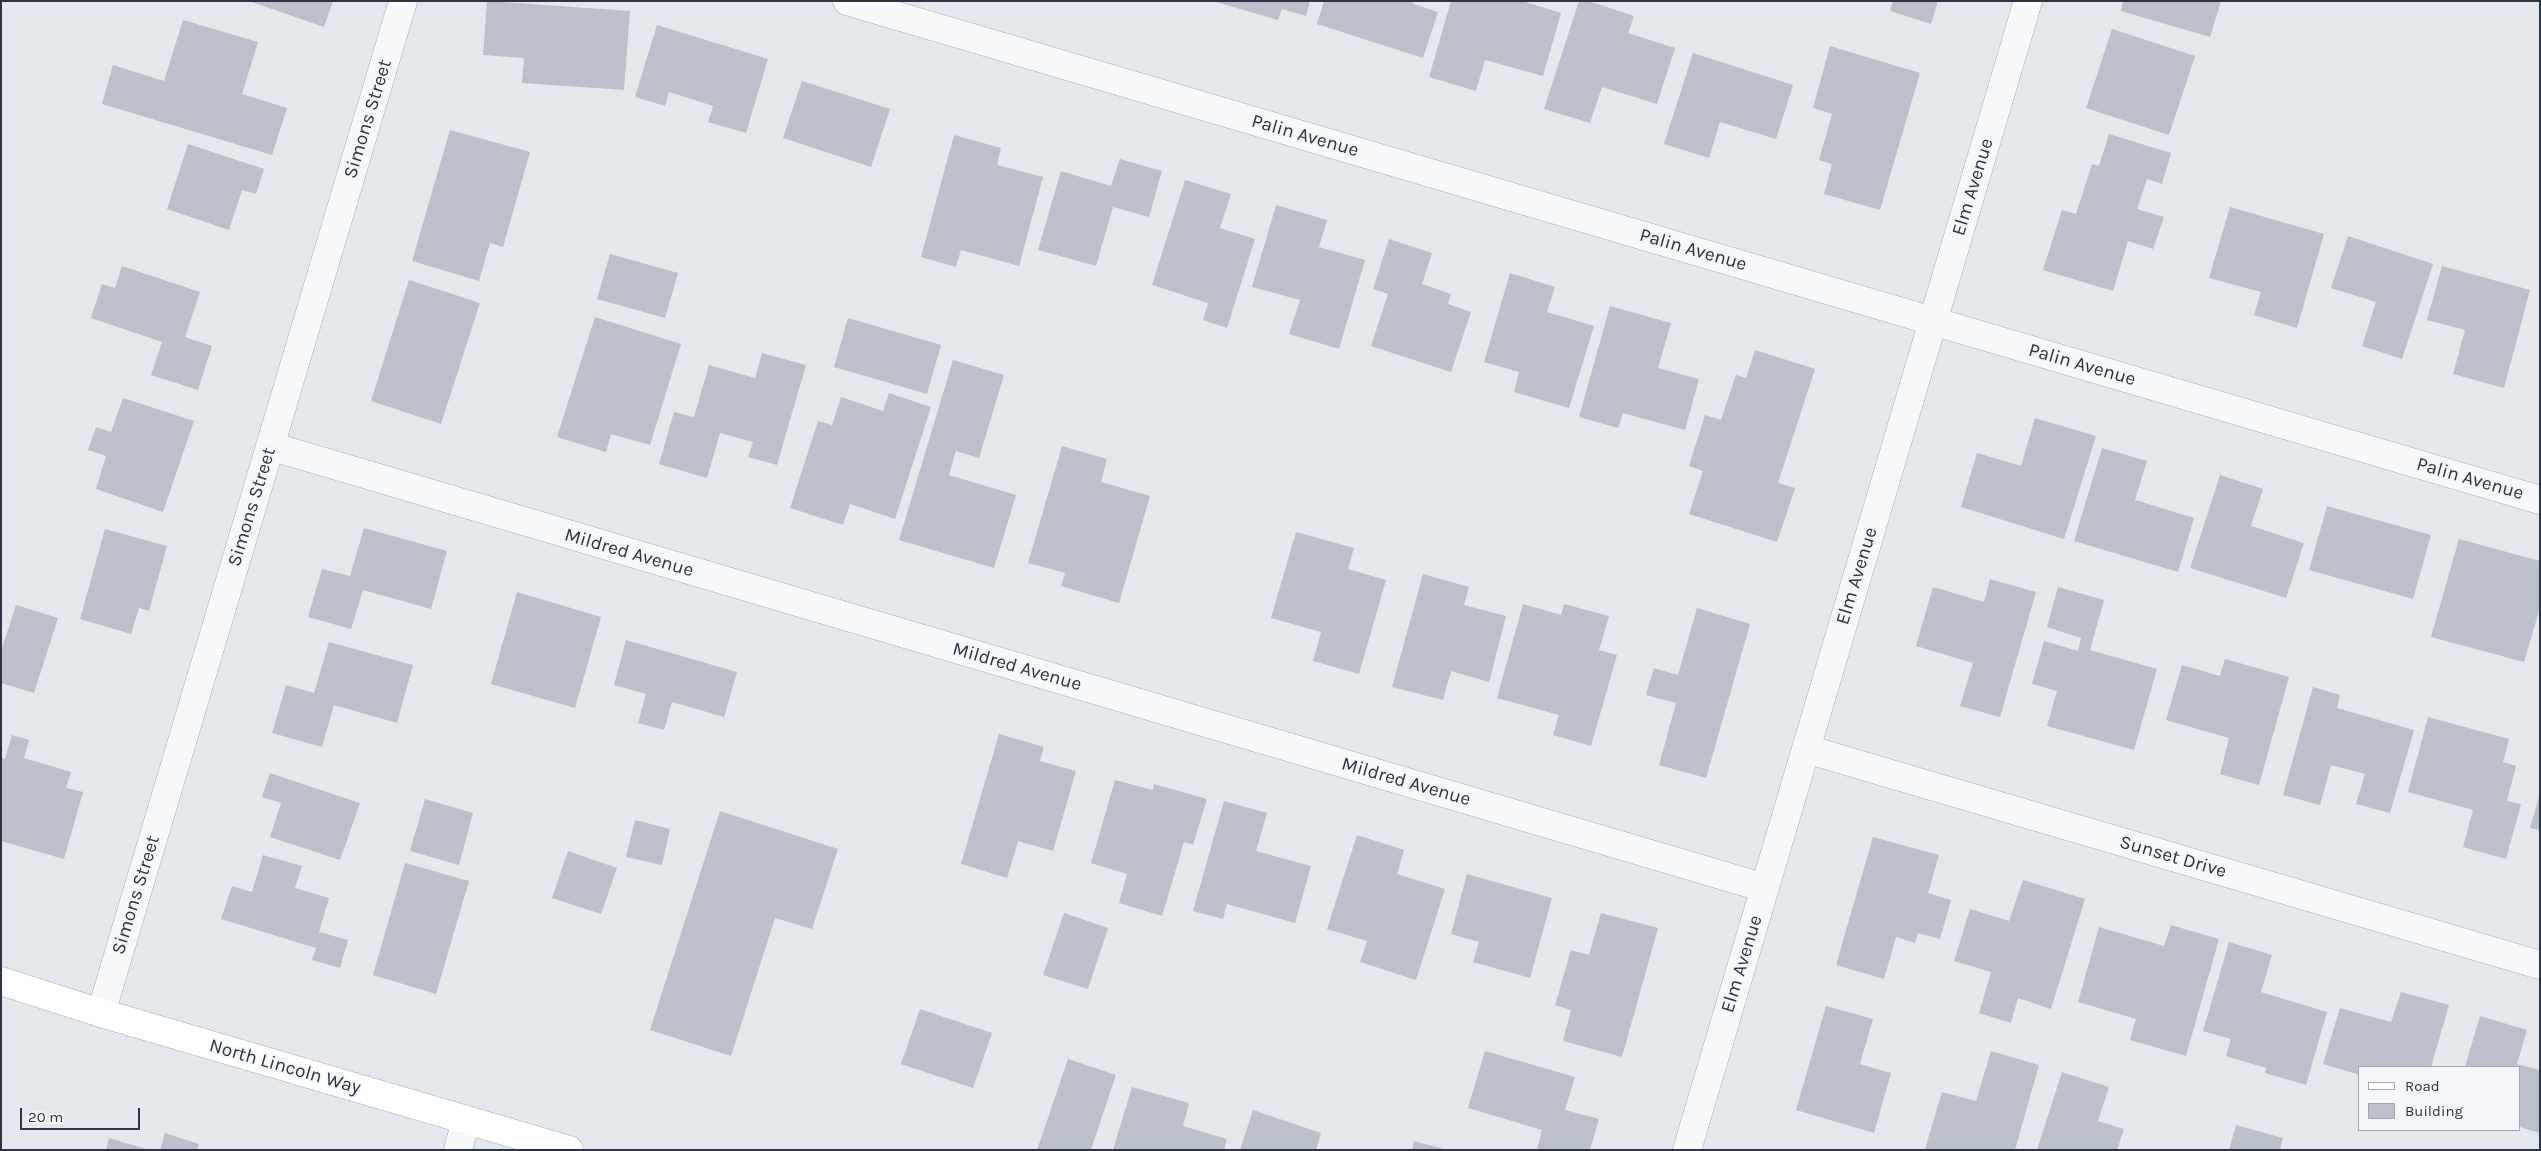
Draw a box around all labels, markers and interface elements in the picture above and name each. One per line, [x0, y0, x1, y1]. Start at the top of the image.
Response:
street label: Simons Street [339, 57, 397, 181]
street label: Palin Avenue [1249, 110, 1361, 162]
street label: Elm Avenue [1947, 135, 1999, 239]
street label: Palin Avenue [1637, 224, 1749, 276]
street label: Palin Avenue [2026, 339, 2138, 391]
street label: Simons Street [223, 445, 281, 569]
street label: Palin Avenue [2414, 453, 2526, 505]
street label: Mildred Avenue [562, 524, 696, 582]
street label: Elm Avenue [1831, 524, 1883, 628]
street label: Mildred Avenue [950, 638, 1084, 696]
street label: Mildred Avenue [1339, 753, 1473, 811]
street label: Sunset Drive [2117, 831, 2229, 883]
street label: Simons Street [107, 833, 165, 957]
street label: Elm Avenue [1716, 912, 1768, 1016]
street label: North Lincoln Way [207, 1034, 363, 1100]
legend [2358, 1066, 2521, 1131]
text: Road [2405, 1077, 2440, 1095]
scale bar [22, 1098, 142, 1130]
text: Building [2405, 1102, 2463, 1120]
text: 20 m [28, 1108, 63, 1126]

